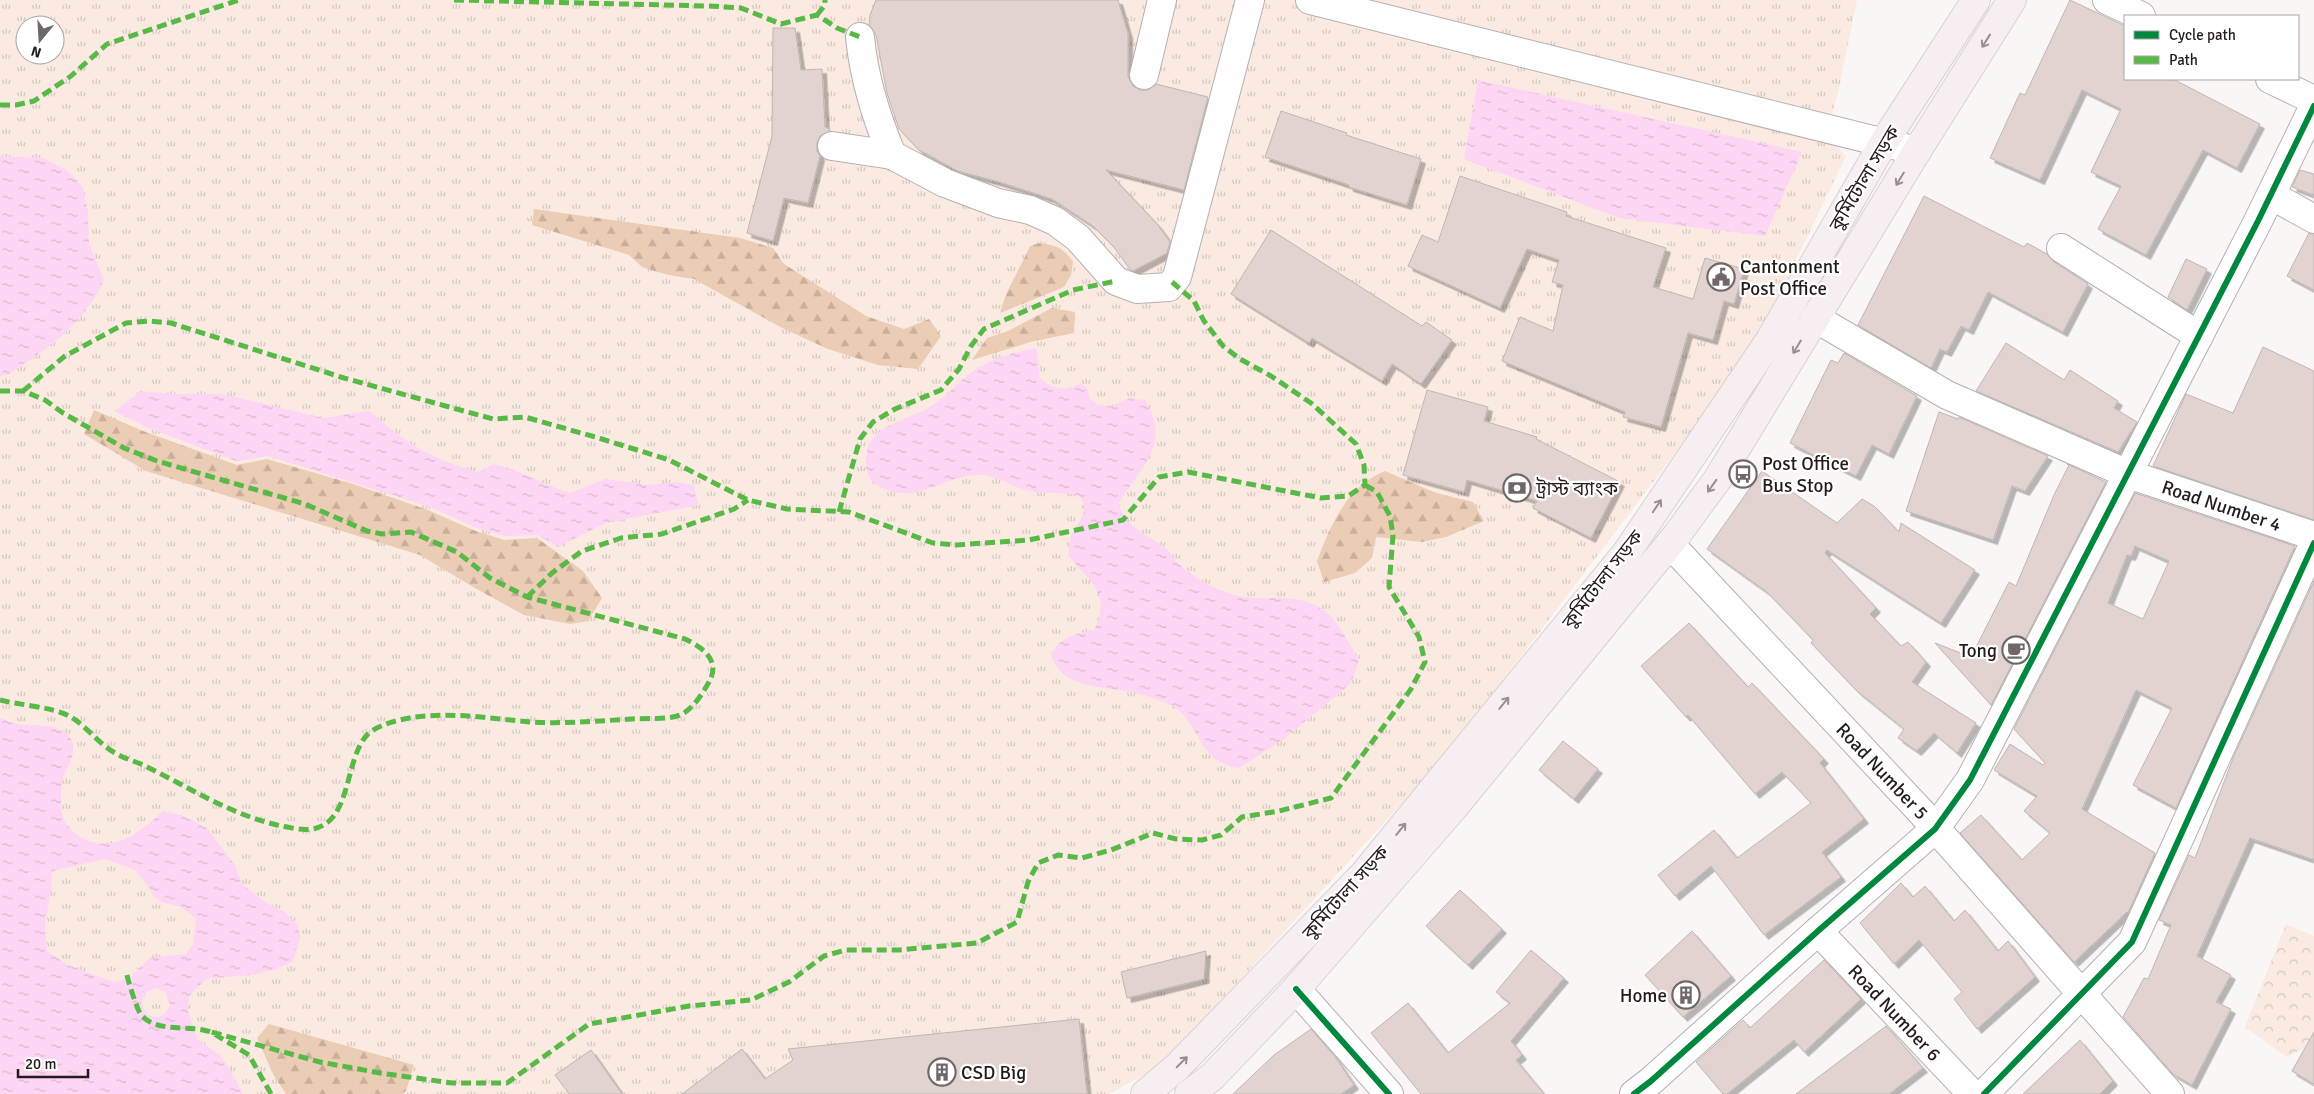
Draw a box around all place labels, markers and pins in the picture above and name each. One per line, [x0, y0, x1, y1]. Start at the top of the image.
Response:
place label: Cantonment Post Office [1740, 255, 1840, 301]
public building icon: Cantonment Post Office [1706, 262, 1736, 292]
place label: Post Office Bus Stop [1762, 452, 1849, 498]
bus stop icon: Post Office Bus Stop [1728, 459, 1758, 489]
bank icon: ট্রাস্ট ব্যাংক [1502, 473, 1532, 503]
place label: ট্রাস্ট ব্যাংক [1535, 477, 1619, 501]
cafe icon: Tong [2001, 635, 2031, 665]
place label: Tong [1959, 639, 1997, 663]
building icon: Home [1671, 980, 1701, 1010]
place label: Home [1620, 984, 1667, 1008]
building icon: CSD Big [927, 1057, 957, 1087]
place label: CSD Big [961, 1061, 1026, 1085]

